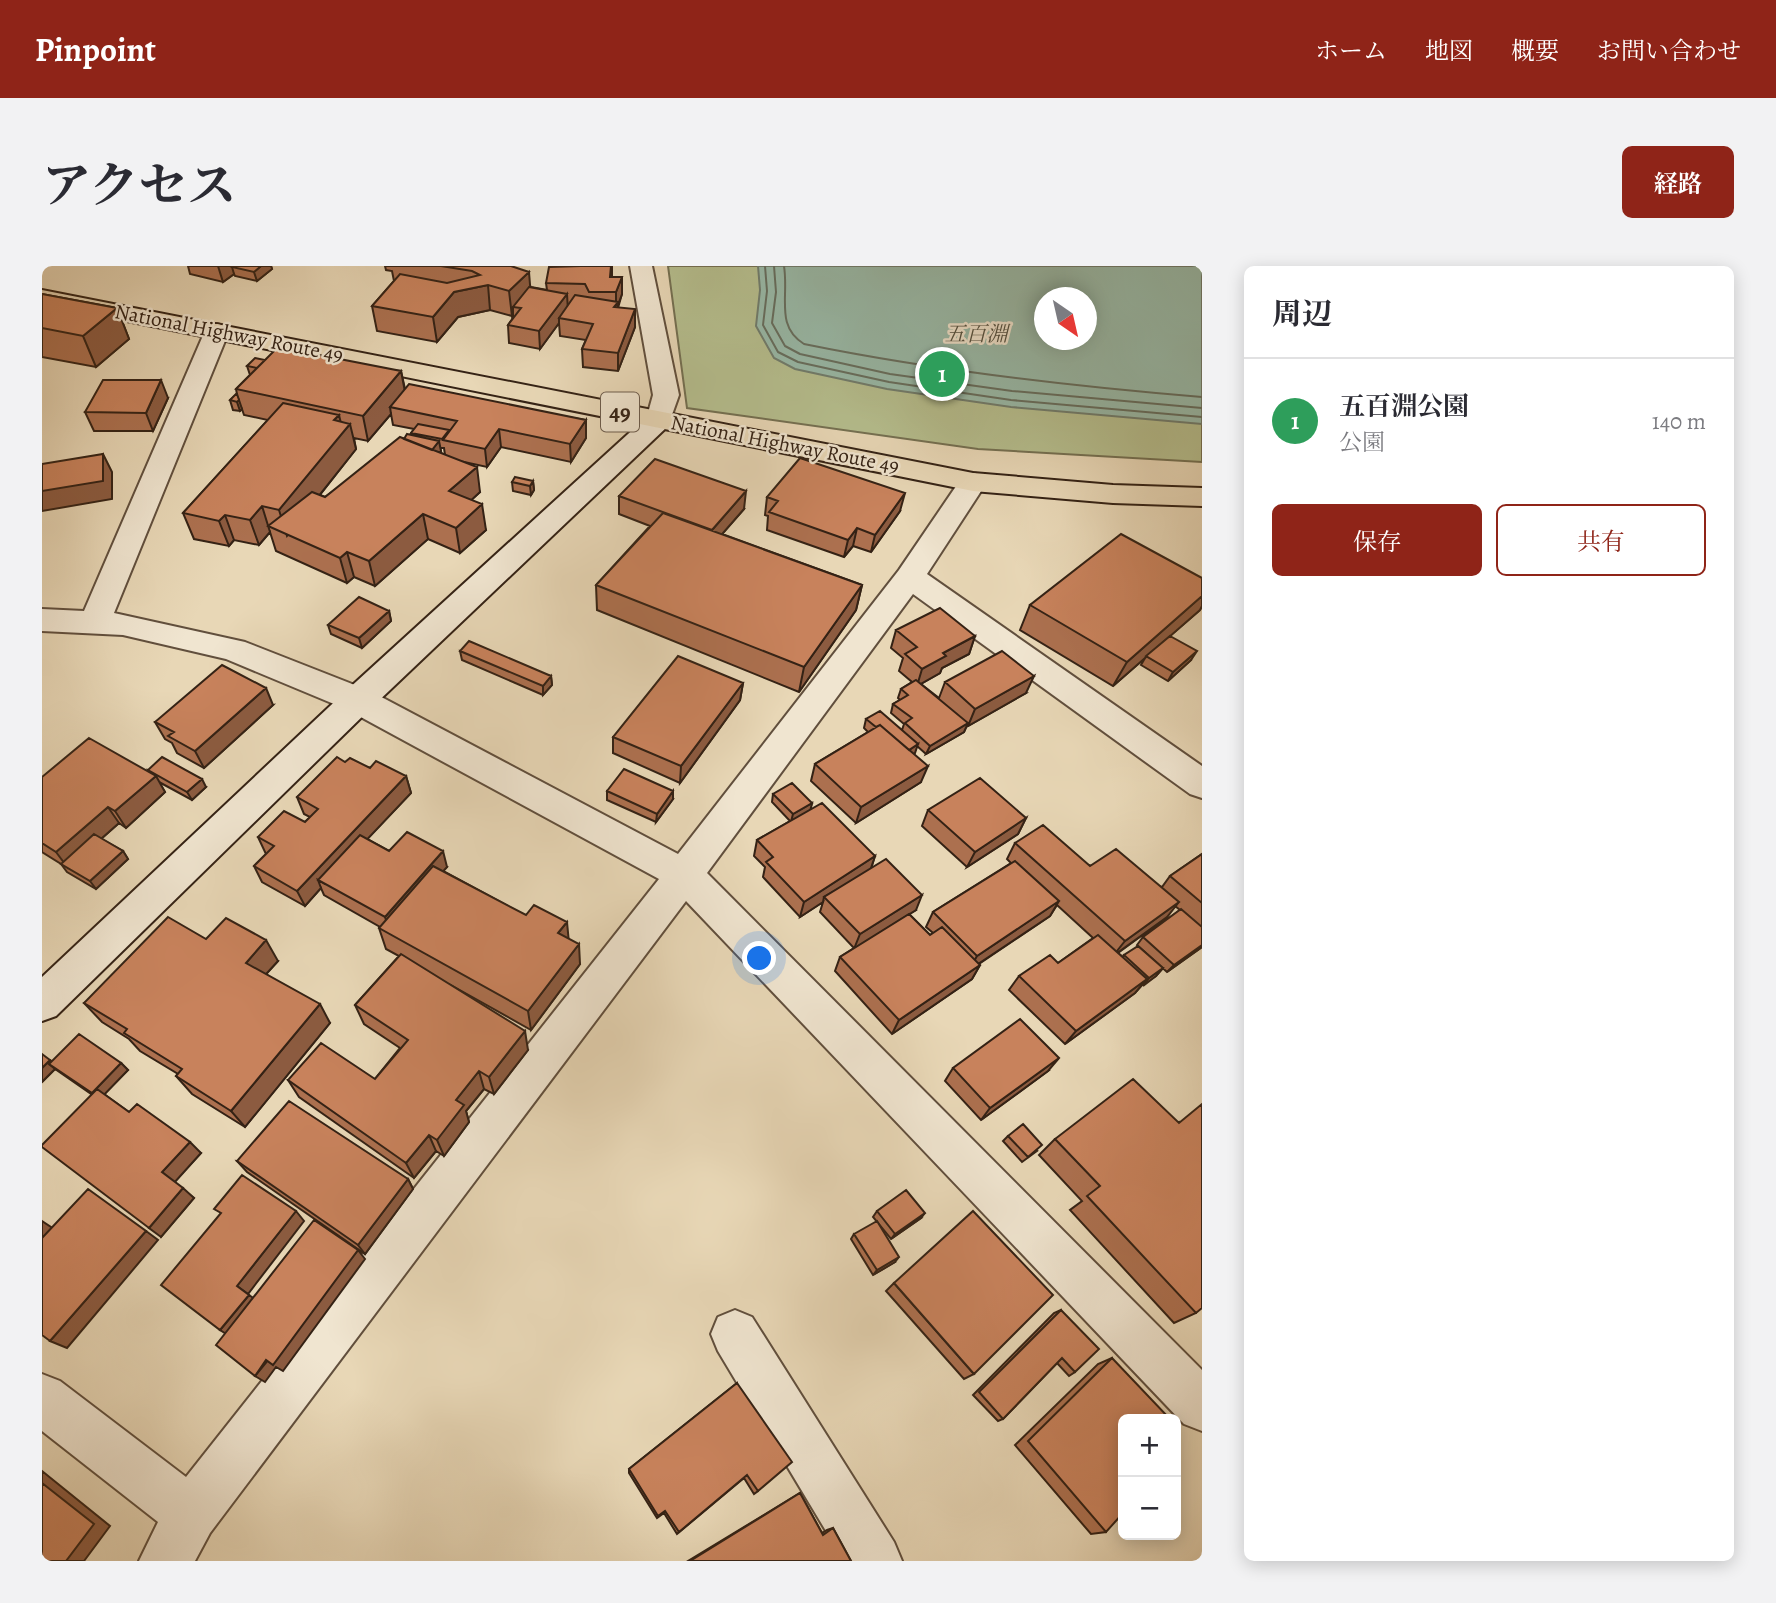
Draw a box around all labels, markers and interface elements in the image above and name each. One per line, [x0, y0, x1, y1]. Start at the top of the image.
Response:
text: Pinpoint [35, 27, 156, 72]
text: ホーム [1315, 35, 1387, 67]
text: 地図 [1425, 35, 1473, 67]
text: 概要 [1511, 35, 1559, 67]
text: お問い合わせ [1597, 35, 1741, 67]
button: 経路 [1622, 146, 1734, 218]
text: アクセス [42, 152, 237, 219]
north arrow [1034, 287, 1097, 350]
text: 周辺 [1272, 294, 1332, 334]
street label: National Highway Route 49 [112, 297, 346, 369]
water label: 五百淵 [945, 320, 1011, 348]
pin: 1 [919, 348, 965, 400]
text: 五百淵公園 [1339, 389, 1469, 424]
road number: 49 [601, 393, 639, 432]
text: 1 [1291, 406, 1299, 437]
text: 140 m [1652, 406, 1706, 437]
street label: National Highway Route 49 [668, 408, 902, 480]
text: 公園 [1339, 427, 1385, 458]
button: 保存 [1272, 504, 1482, 576]
button: 共有 [1496, 504, 1706, 576]
your location [742, 941, 776, 975]
map controls [1118, 1414, 1181, 1540]
button: + [1118, 1414, 1181, 1477]
button: − [1118, 1477, 1181, 1540]

